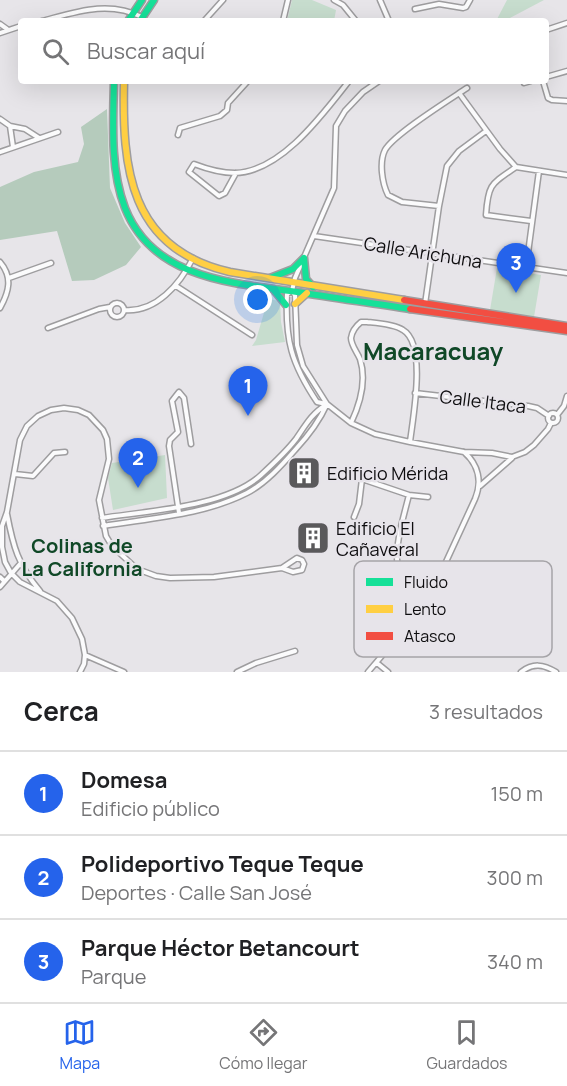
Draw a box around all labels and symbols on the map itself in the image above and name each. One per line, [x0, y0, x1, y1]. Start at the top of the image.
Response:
street label: Calle Arichuna [362, 231, 484, 273]
pin: 3 [496, 244, 536, 293]
your location [243, 285, 272, 314]
district label: Macaracuay [363, 334, 504, 367]
pin: 1 [228, 366, 268, 416]
street label: Calle Itaca [439, 384, 527, 418]
pin: 2 [118, 438, 158, 488]
building icon: Edificio Mérida [286, 455, 322, 491]
place label: Edificio Mérida [327, 461, 448, 485]
place label: Edificio El Cañaveral [336, 516, 419, 561]
building icon: Edificio El Cañaveral [295, 520, 331, 556]
district label: Colinas de La California [22, 532, 142, 582]
legend [354, 561, 552, 657]
text: Fluido [404, 571, 448, 593]
text: Lento [404, 598, 446, 620]
text: Atasco [404, 625, 456, 647]

